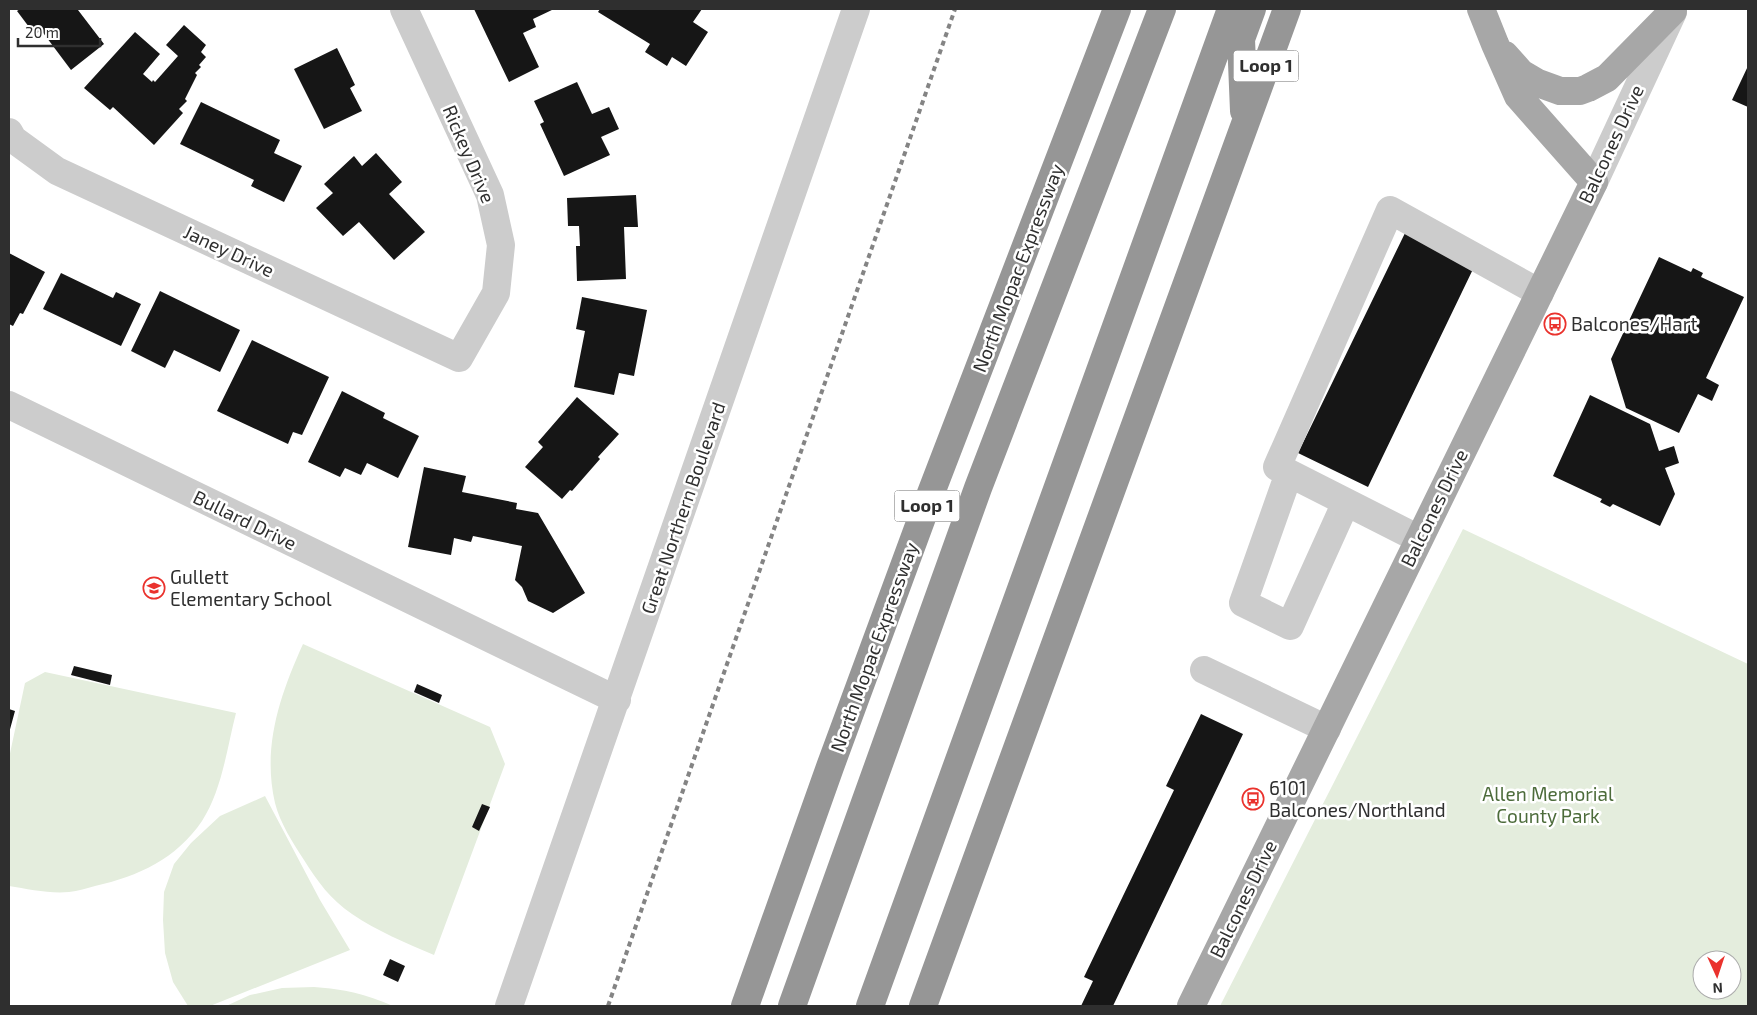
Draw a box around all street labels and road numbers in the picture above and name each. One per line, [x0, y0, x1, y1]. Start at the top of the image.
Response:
road number: Loop 1 [1234, 50, 1298, 82]
street label: Balcones Drive [1573, 81, 1648, 207]
street label: Rickey Drive [439, 101, 500, 206]
street label: North Mopac Expressway [967, 160, 1068, 375]
street label: Janey Drive [180, 220, 278, 281]
street label: Great Northern Boulevard [635, 399, 730, 617]
street label: Balcones Drive [1395, 445, 1472, 570]
street label: Bullard Drive [190, 485, 301, 554]
road number: Loop 1 [894, 491, 960, 522]
street label: North Mopac Expressway [825, 539, 922, 755]
street label: Balcones Drive [1204, 836, 1281, 961]

